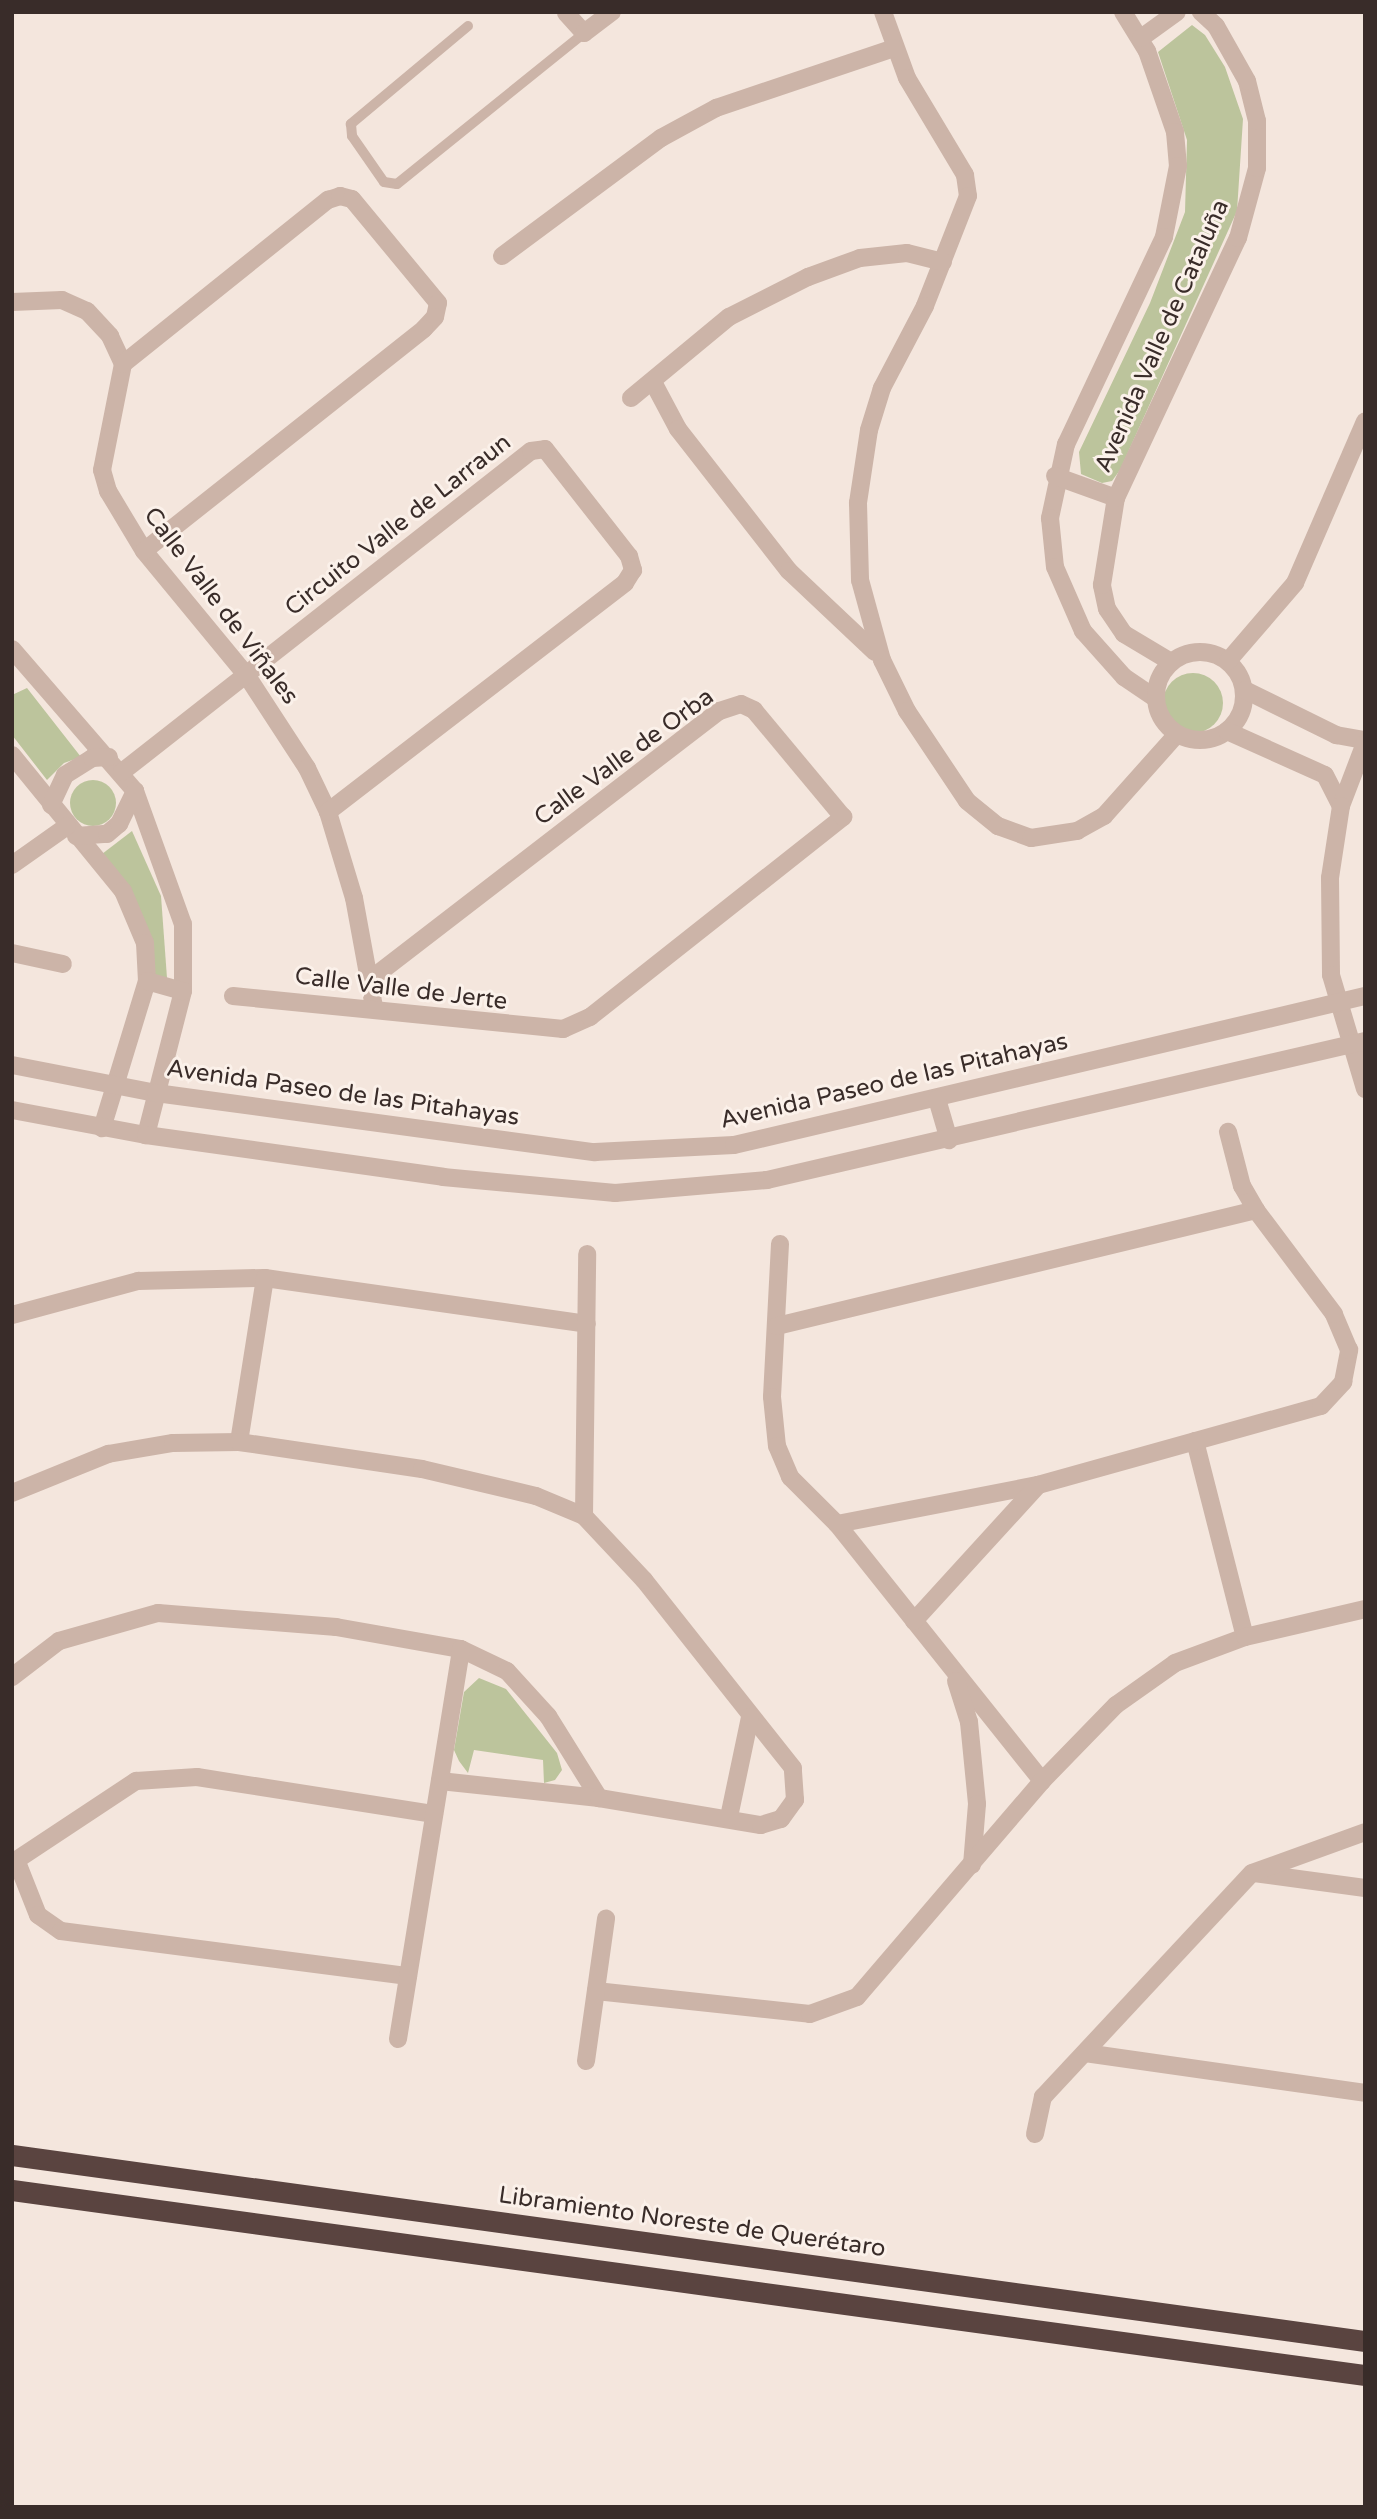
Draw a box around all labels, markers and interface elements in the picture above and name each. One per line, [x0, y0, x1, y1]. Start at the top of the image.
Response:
street label: Avenida Valle de Cataluña [1089, 195, 1235, 477]
street label: Circuito Valle de Larraun [279, 428, 517, 622]
street label: Calle Valle de Viñales [138, 502, 304, 710]
street label: Calle Valle de Orba [529, 682, 719, 832]
street label: Calle Valle de Jerte [293, 962, 509, 1016]
street label: Avenida Paseo de las Pitahayas [717, 1027, 1071, 1135]
street label: Avenida Paseo de las Pitahayas [165, 1054, 521, 1132]
street label: Libramiento Noreste de Querétaro [497, 2181, 887, 2263]

